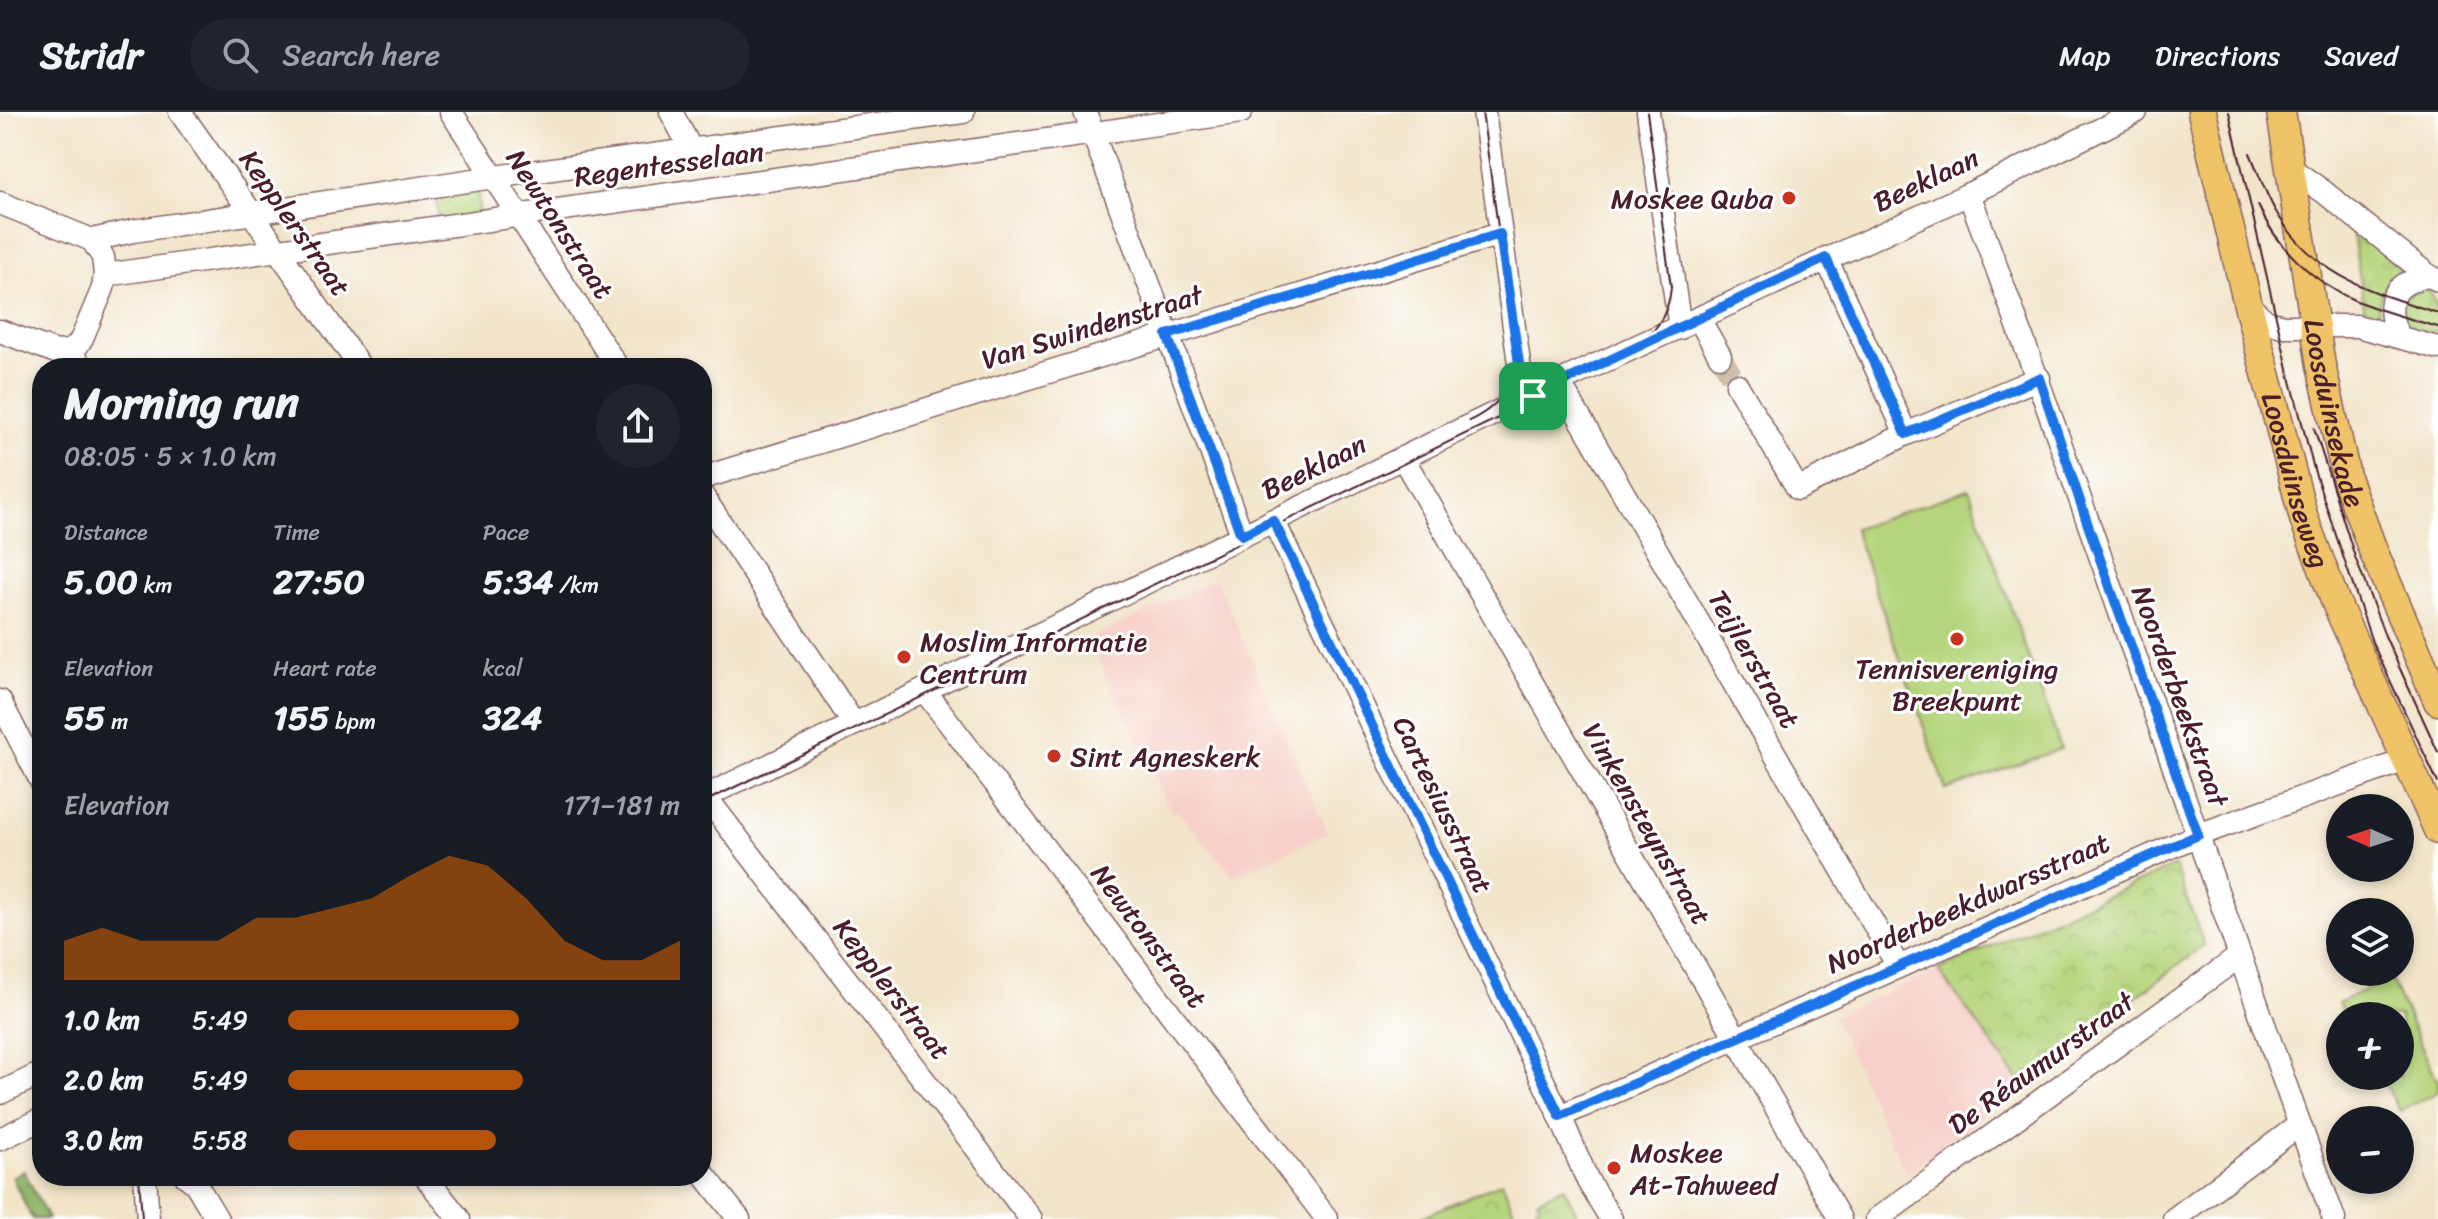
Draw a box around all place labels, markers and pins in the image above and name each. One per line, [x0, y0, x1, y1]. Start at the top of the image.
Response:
place label: Moskee Quba [1611, 174, 1774, 223]
marker: Moskee Quba [1780, 189, 1798, 207]
pin [1499, 362, 1567, 430]
place label: Moslim Informatie Centrum [920, 617, 1147, 698]
marker: Tennisvereniging Breekpunt [1948, 630, 1966, 648]
place label: Tennisvereniging Breekpunt [1855, 644, 2059, 725]
marker: Moslim Informatie Centrum [895, 648, 913, 666]
place label: Sint Agneskerk [1070, 732, 1261, 781]
marker: Sint Agneskerk [1045, 747, 1063, 765]
place label: Moskee At-Tahweed [1629, 1128, 1780, 1209]
marker: Moskee At-Tahweed [1605, 1159, 1623, 1177]

